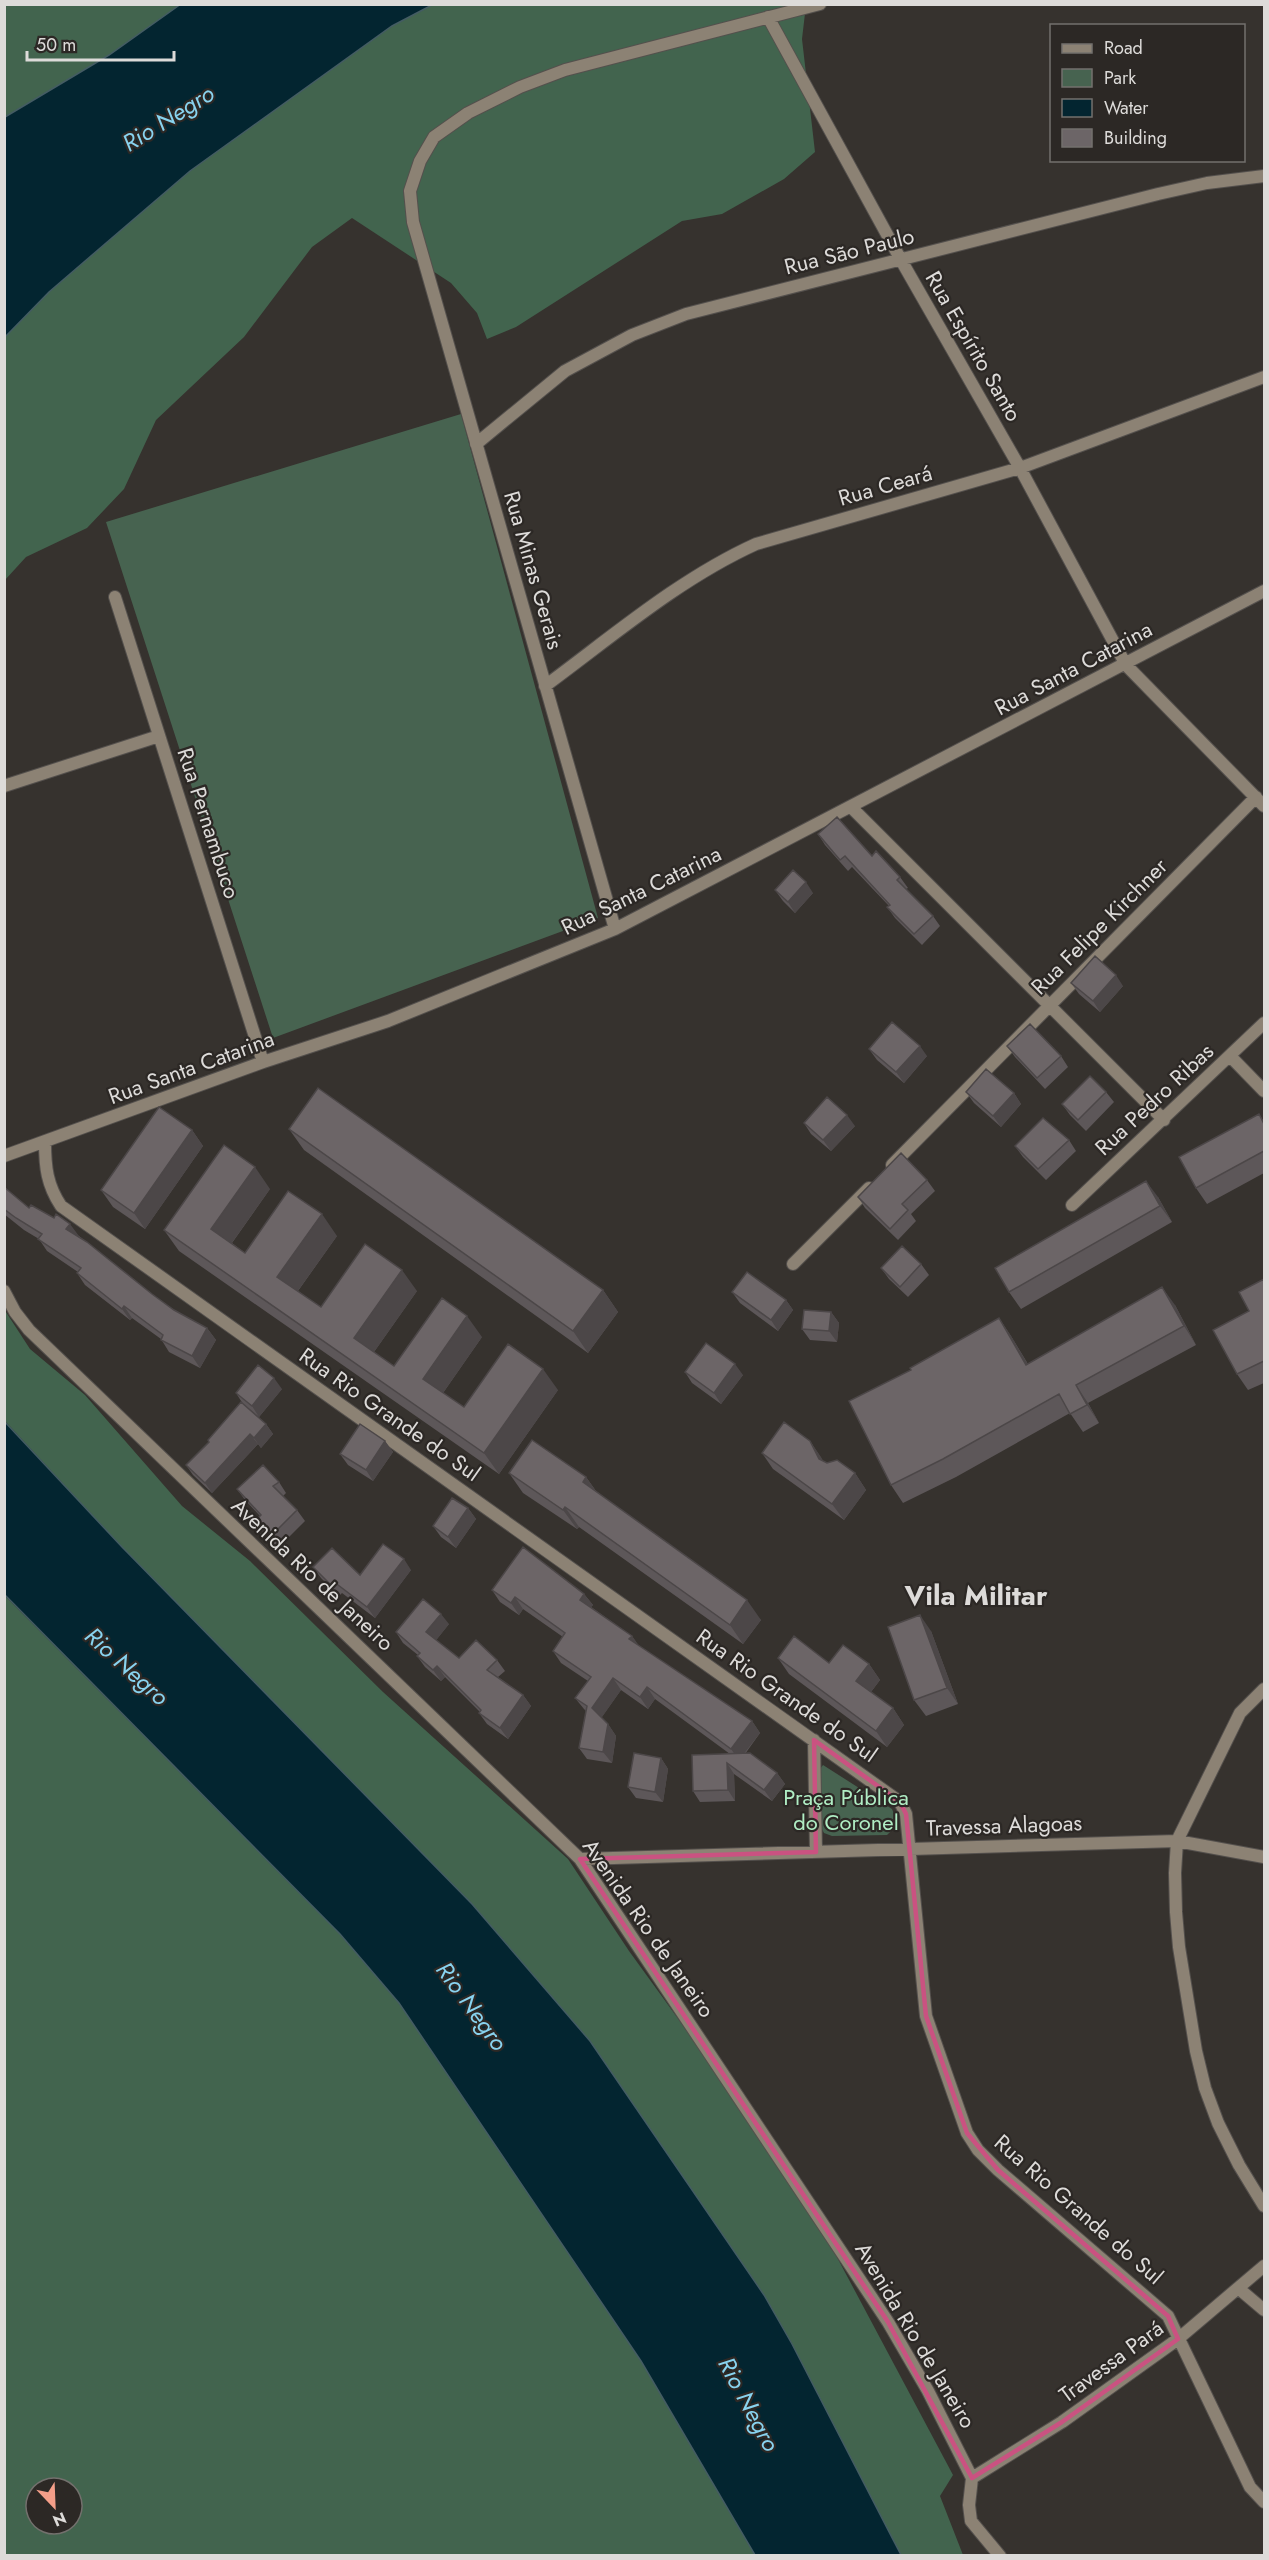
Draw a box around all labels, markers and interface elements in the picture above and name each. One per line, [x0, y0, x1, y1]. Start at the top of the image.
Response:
scale bar [27, 24, 174, 62]
legend [1050, 24, 1245, 162]
text: 50 m [36, 32, 76, 58]
text: Road [1104, 35, 1143, 61]
text: Park [1104, 65, 1136, 91]
water label: Rio Negro [115, 76, 221, 160]
text: Water [1104, 95, 1149, 121]
text: Building [1104, 125, 1167, 151]
street label: Rua São Paulo [781, 219, 917, 283]
street label: Rua Espírito Santo [918, 265, 1030, 427]
street label: Rua Ceará [834, 456, 936, 514]
street label: Rua Minas Gerais [496, 487, 572, 653]
street label: Rua Santa Catarina [988, 613, 1158, 723]
street label: Rua Pernambuco [169, 743, 249, 903]
street label: Rua Santa Catarina [556, 837, 726, 943]
street label: Rua Felipe Kirchner [1023, 850, 1175, 1002]
street label: Rua Santa Catarina [103, 1022, 279, 1112]
street label: Rua Pedro Ribas [1087, 1035, 1221, 1163]
street label: Rua Rio Grande do Sul [293, 1339, 487, 1489]
street label: Avenida Rio de Janeiro [225, 1490, 401, 1658]
district label: Vila Militar [904, 1575, 1048, 1616]
water label: Rio Negro [77, 1619, 177, 1714]
street label: Rua Rio Grande do Sul [690, 1620, 884, 1770]
park label: Praça Pública do Coronel [783, 1781, 909, 1838]
street label: Travessa Alagoas [925, 1806, 1083, 1844]
street label: Avenida Rio de Janeiro [575, 1832, 723, 2024]
water label: Rio Negro [428, 1954, 517, 2058]
street label: Rua Rio Grande do Sul [987, 2126, 1171, 2292]
street label: Avenida Rio de Janeiro [848, 2236, 984, 2434]
street label: Travessa Pará [1052, 2312, 1170, 2410]
water label: Rio Negro [709, 2350, 789, 2458]
north arrow [24, 2476, 84, 2536]
text: N [49, 2506, 70, 2532]

